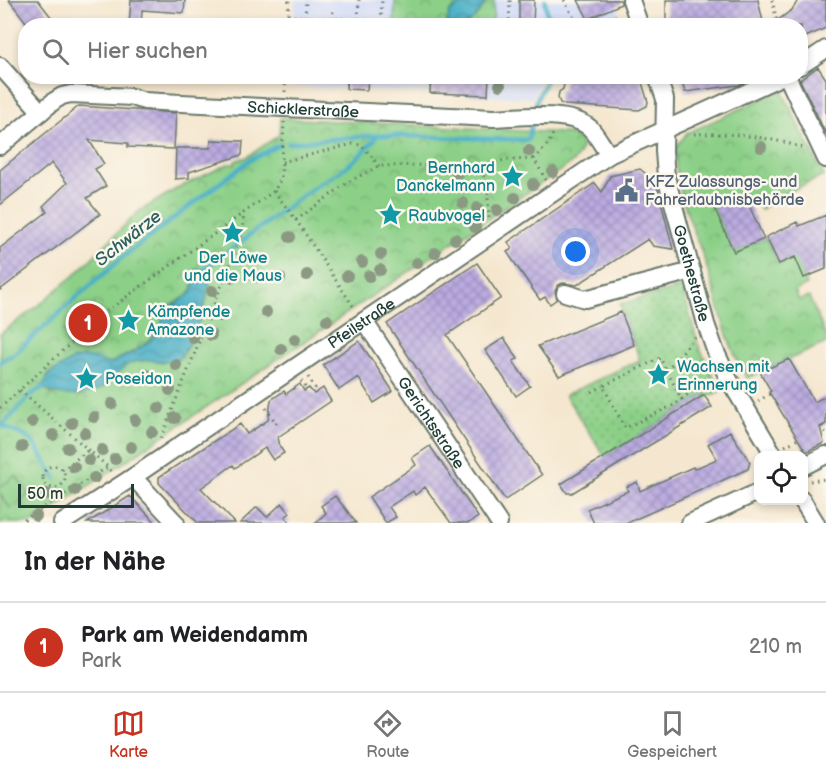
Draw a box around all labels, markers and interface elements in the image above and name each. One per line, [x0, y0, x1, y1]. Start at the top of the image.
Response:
search box [18, 18, 808, 84]
icon: search [39, 35, 72, 68]
text: Hier suchen [87, 38, 208, 65]
street label: Schicklerstraße [247, 98, 360, 123]
place label: Bernhard Danckelmann [396, 159, 495, 196]
place icon: Bernhard Danckelmann [500, 163, 526, 189]
place label: KFZ Zulassungs- und Fahrerlaubnisbehörde [645, 173, 805, 210]
public building icon: KFZ Zulassungs- und Fahrerlaubnisbehörde [614, 177, 640, 203]
place icon: Raubvogel [377, 202, 403, 228]
water label: Schwärze [91, 206, 166, 271]
place label: Raubvogel [408, 207, 485, 226]
place icon: Der Löwe und die Maus [220, 219, 246, 245]
street label: Goethestraße [668, 223, 713, 325]
your location [561, 237, 590, 266]
place label: Der Löwe und die Maus [184, 249, 282, 286]
street label: Pfeilstraße [325, 294, 400, 353]
pin: 1 [68, 300, 107, 346]
place label: Kämpfende Amazone [147, 303, 231, 340]
place icon: Kämpfende Amazone [116, 307, 142, 333]
place label: Wachsen mit Erinnerung [677, 358, 770, 395]
place icon: Wachsen mit Erinnerung [646, 362, 672, 388]
place icon: Poseidon [74, 365, 100, 391]
place label: Poseidon [105, 370, 172, 389]
street label: Gerichtsstraße [393, 374, 468, 473]
map controls [754, 451, 808, 505]
button: locate [754, 451, 808, 505]
scale bar [18, 481, 134, 508]
text: 50 m [27, 485, 63, 504]
text: In der Nähe [24, 547, 166, 578]
text: Park am Weidendamm [81, 622, 308, 649]
text: 1 [39, 635, 48, 659]
text: 210 m [749, 635, 802, 659]
text: Park [81, 649, 121, 673]
tab: Karte [109, 707, 148, 762]
tab: Route [366, 707, 409, 762]
tab: Gespeichert [627, 707, 717, 762]

